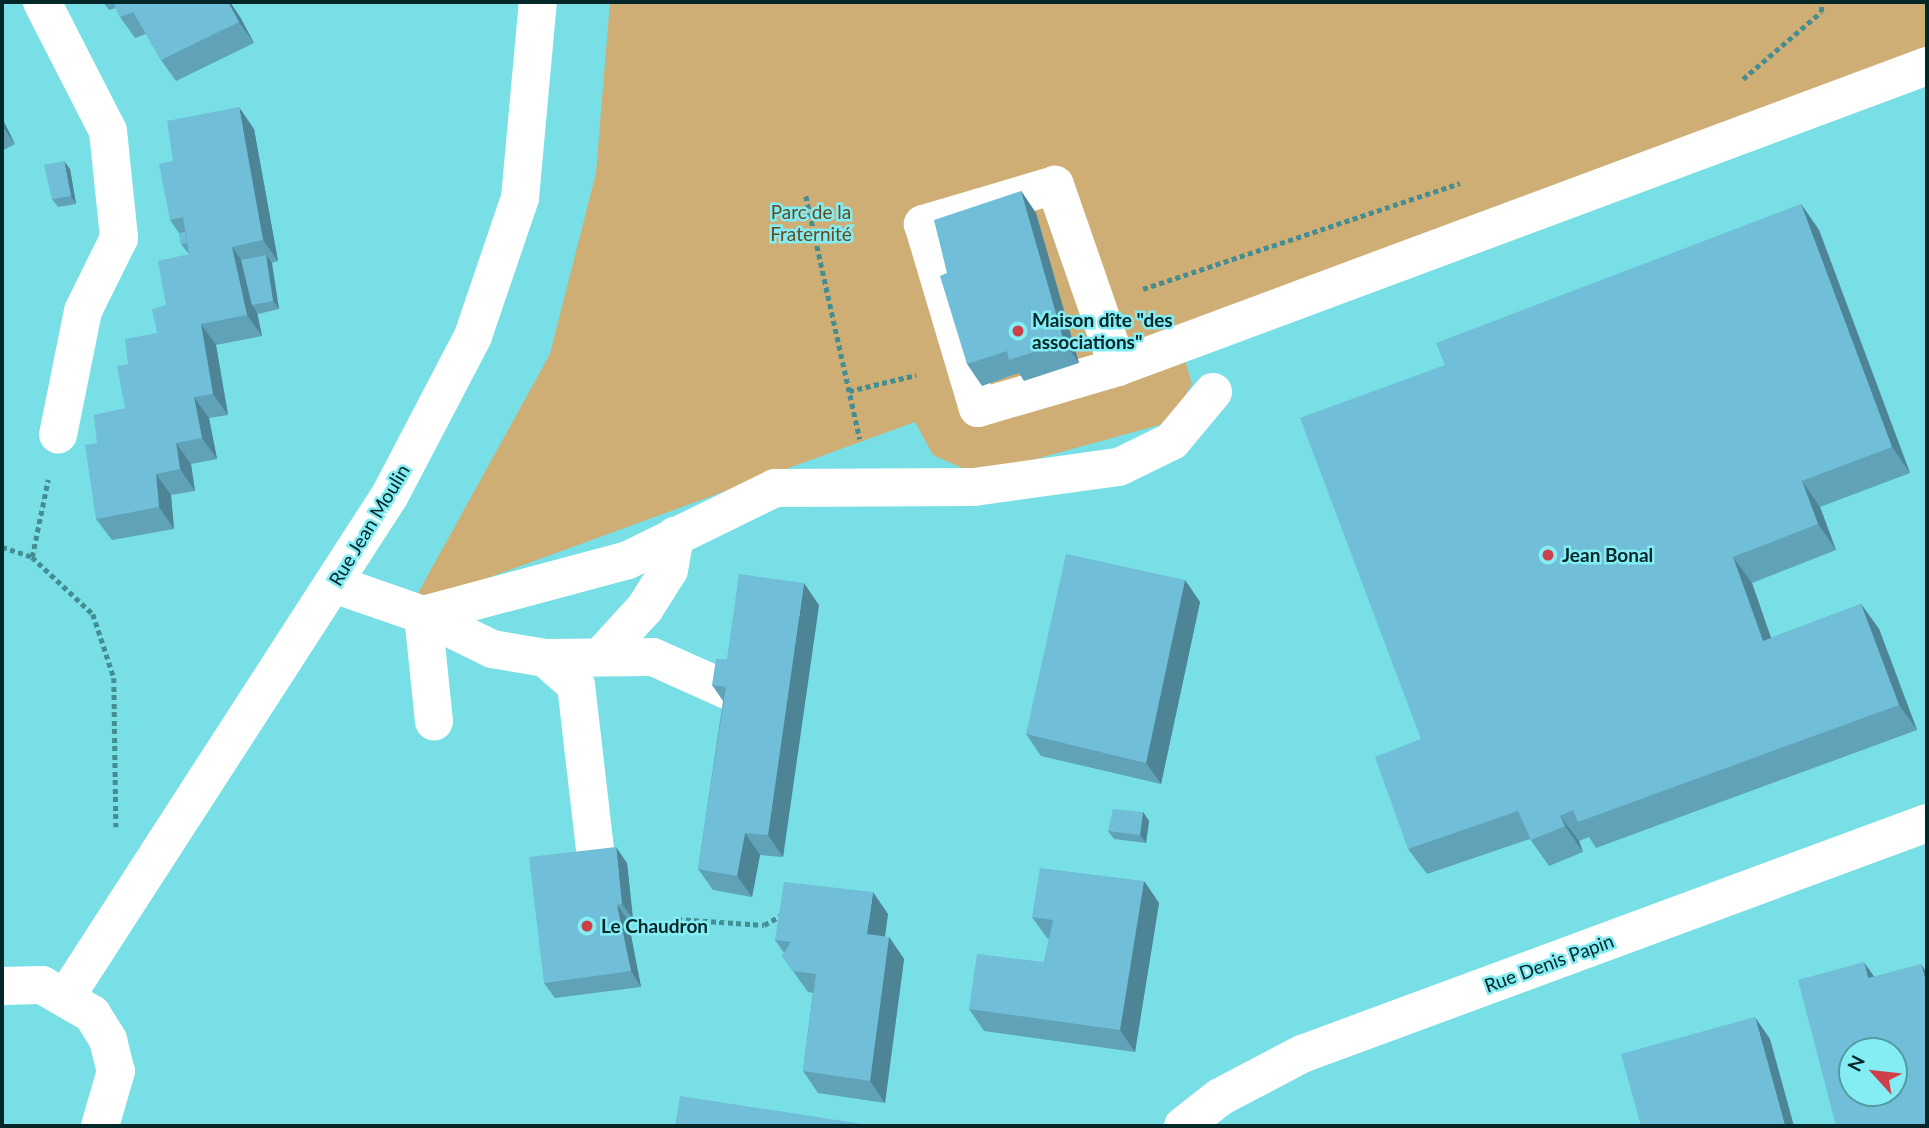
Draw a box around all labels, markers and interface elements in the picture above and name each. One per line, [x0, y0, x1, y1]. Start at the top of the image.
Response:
park label: Parc de la Fraternité [770, 201, 852, 245]
place label: Maison dîte "des associations" [1032, 309, 1173, 353]
marker: Maison dîte "des associations" [1010, 323, 1026, 339]
street label: Rue Jean Moulin [324, 460, 414, 590]
place label: Jean Bonal [1562, 544, 1653, 566]
marker: Jean Bonal [1540, 547, 1556, 563]
place label: Le Chaudron [601, 915, 708, 937]
marker: Le Chaudron [579, 918, 595, 934]
street label: Rue Denis Papin [1481, 929, 1617, 997]
north arrow [1838, 1037, 1908, 1107]
text: N [1842, 1051, 1869, 1075]

